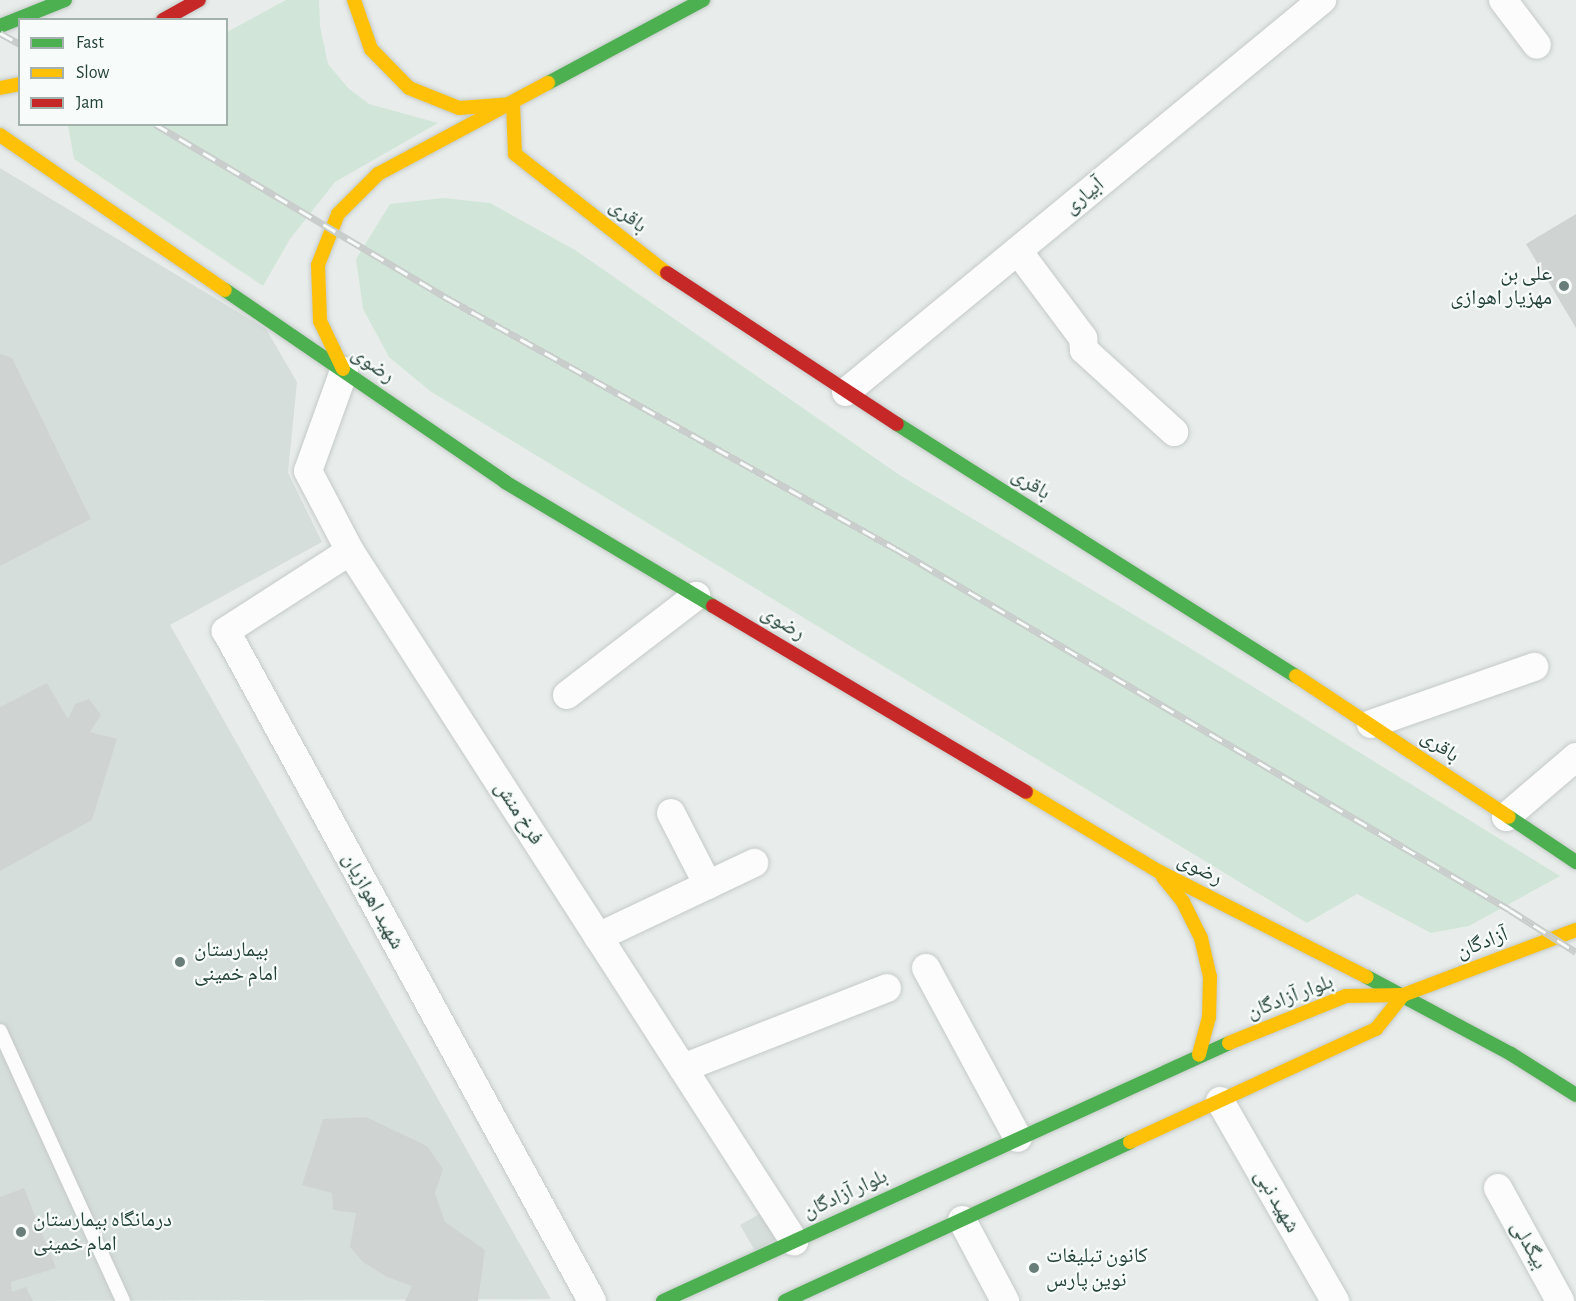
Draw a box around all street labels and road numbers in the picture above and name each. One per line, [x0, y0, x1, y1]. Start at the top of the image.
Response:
street label: آبیاری [1059, 172, 1109, 220]
street label: باقری [604, 193, 652, 239]
street label: رضوی [346, 341, 400, 389]
street label: باقری [1007, 462, 1055, 506]
street label: رضوی [756, 600, 810, 646]
street label: باقری [1416, 724, 1464, 768]
street label: فرخ منش [489, 776, 549, 850]
street label: رضوی [1173, 847, 1227, 891]
street label: شهید اهوازیان [336, 848, 410, 954]
street label: آزادگان [1453, 922, 1511, 964]
street label: بلوار آزادگان [1243, 969, 1337, 1025]
street label: بلوار آزادگان [799, 1163, 891, 1225]
street label: شهید نبی [1249, 1165, 1305, 1237]
street label: بیگدلی [1505, 1216, 1553, 1274]

